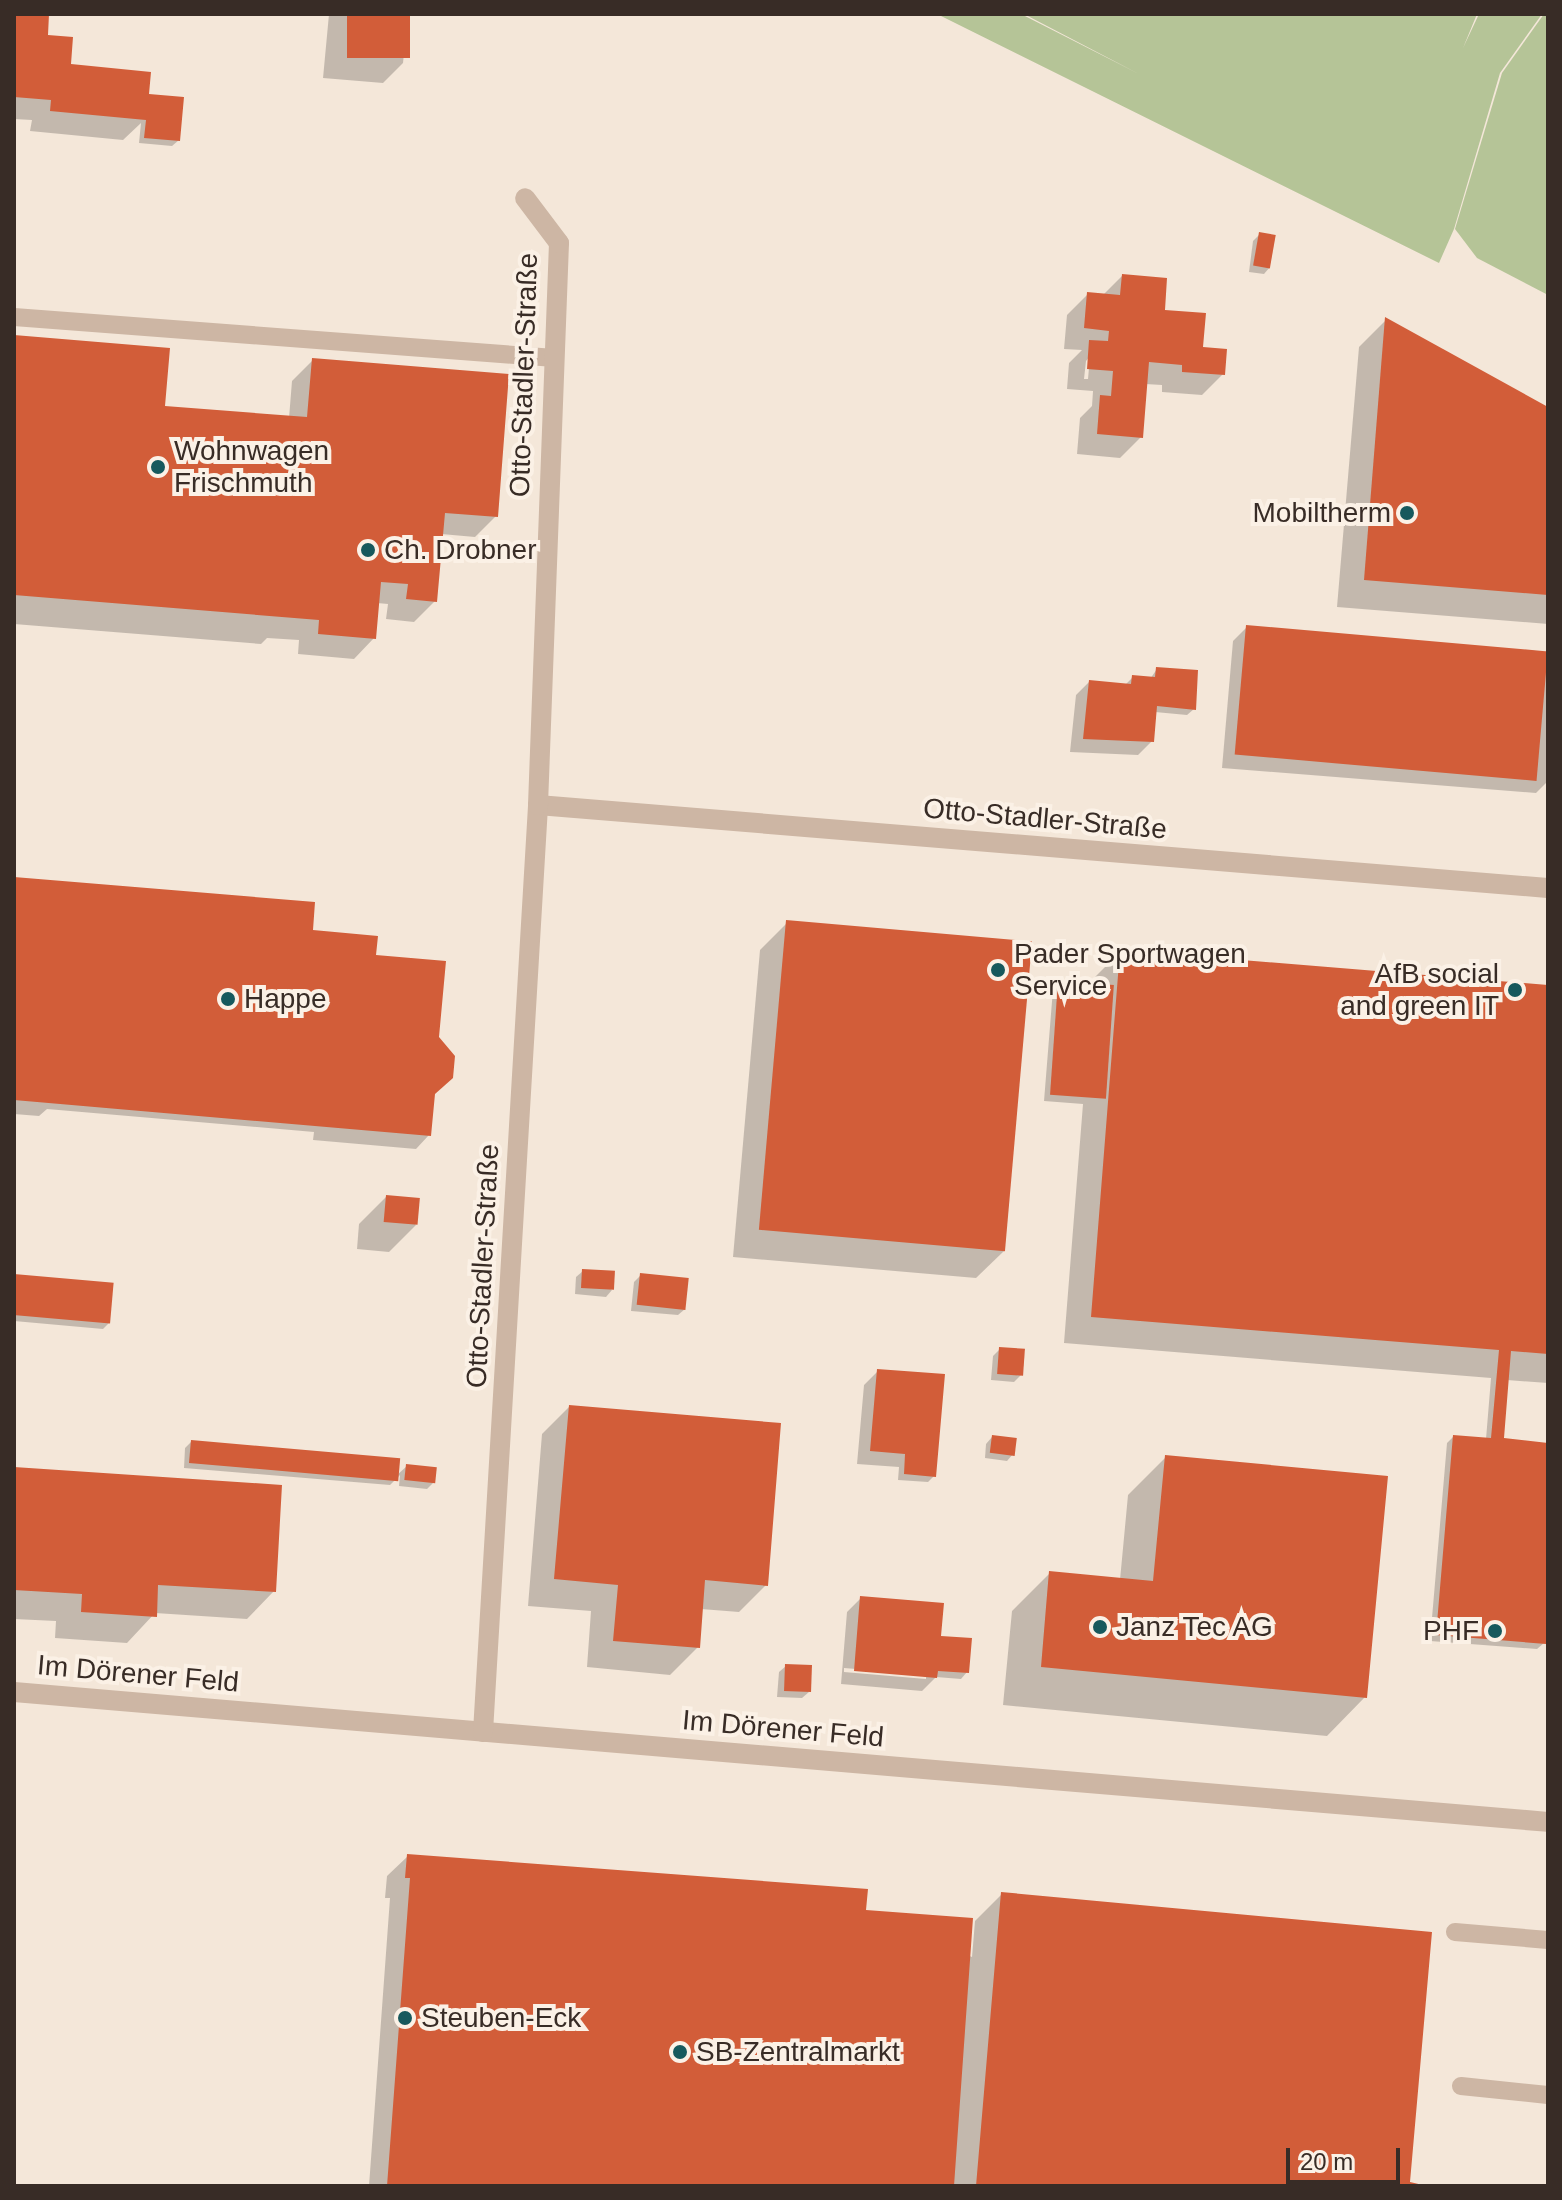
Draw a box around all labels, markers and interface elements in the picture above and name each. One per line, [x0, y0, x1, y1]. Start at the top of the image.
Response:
street label: Otto-Stadler-Straße [503, 252, 545, 498]
place label: Wohnwagen Frischmuth [174, 434, 329, 500]
marker: Wohnwagen Frischmuth [149, 458, 167, 476]
place label: Mobiltherm [1253, 496, 1391, 530]
marker: Mobiltherm [1398, 504, 1416, 522]
place label: Ch. Drobner [384, 533, 537, 567]
marker: Ch. Drobner [359, 541, 377, 559]
street label: Otto-Stadler-Straße [922, 792, 1168, 846]
place label: Pader Sportwagen Service [1014, 937, 1246, 1003]
place label: AfB social and green IT [1340, 957, 1499, 1023]
marker: Pader Sportwagen Service [989, 961, 1007, 979]
marker: AfB social and green IT [1506, 981, 1524, 999]
place label: Happe [244, 982, 327, 1016]
marker: Happe [219, 990, 237, 1008]
street label: Otto-Stadler-Straße [460, 1143, 506, 1389]
place label: Janz Tec AG [1116, 1610, 1275, 1644]
place label: PHF [1423, 1614, 1479, 1648]
marker: Janz Tec AG [1091, 1618, 1109, 1636]
marker: PHF [1486, 1622, 1504, 1640]
street label: Im Dörener Feld [36, 1648, 240, 1700]
street label: Im Dörener Feld [681, 1703, 885, 1755]
place label: Steuben-Eck [421, 2001, 581, 2035]
marker: Steuben-Eck [396, 2009, 414, 2027]
place label: SB-Zentralmarkt [696, 2035, 900, 2069]
marker: SB-Zentralmarkt [671, 2043, 689, 2061]
scale bar [1290, 2132, 1404, 2182]
text: 20 m [1300, 2148, 1353, 2175]

